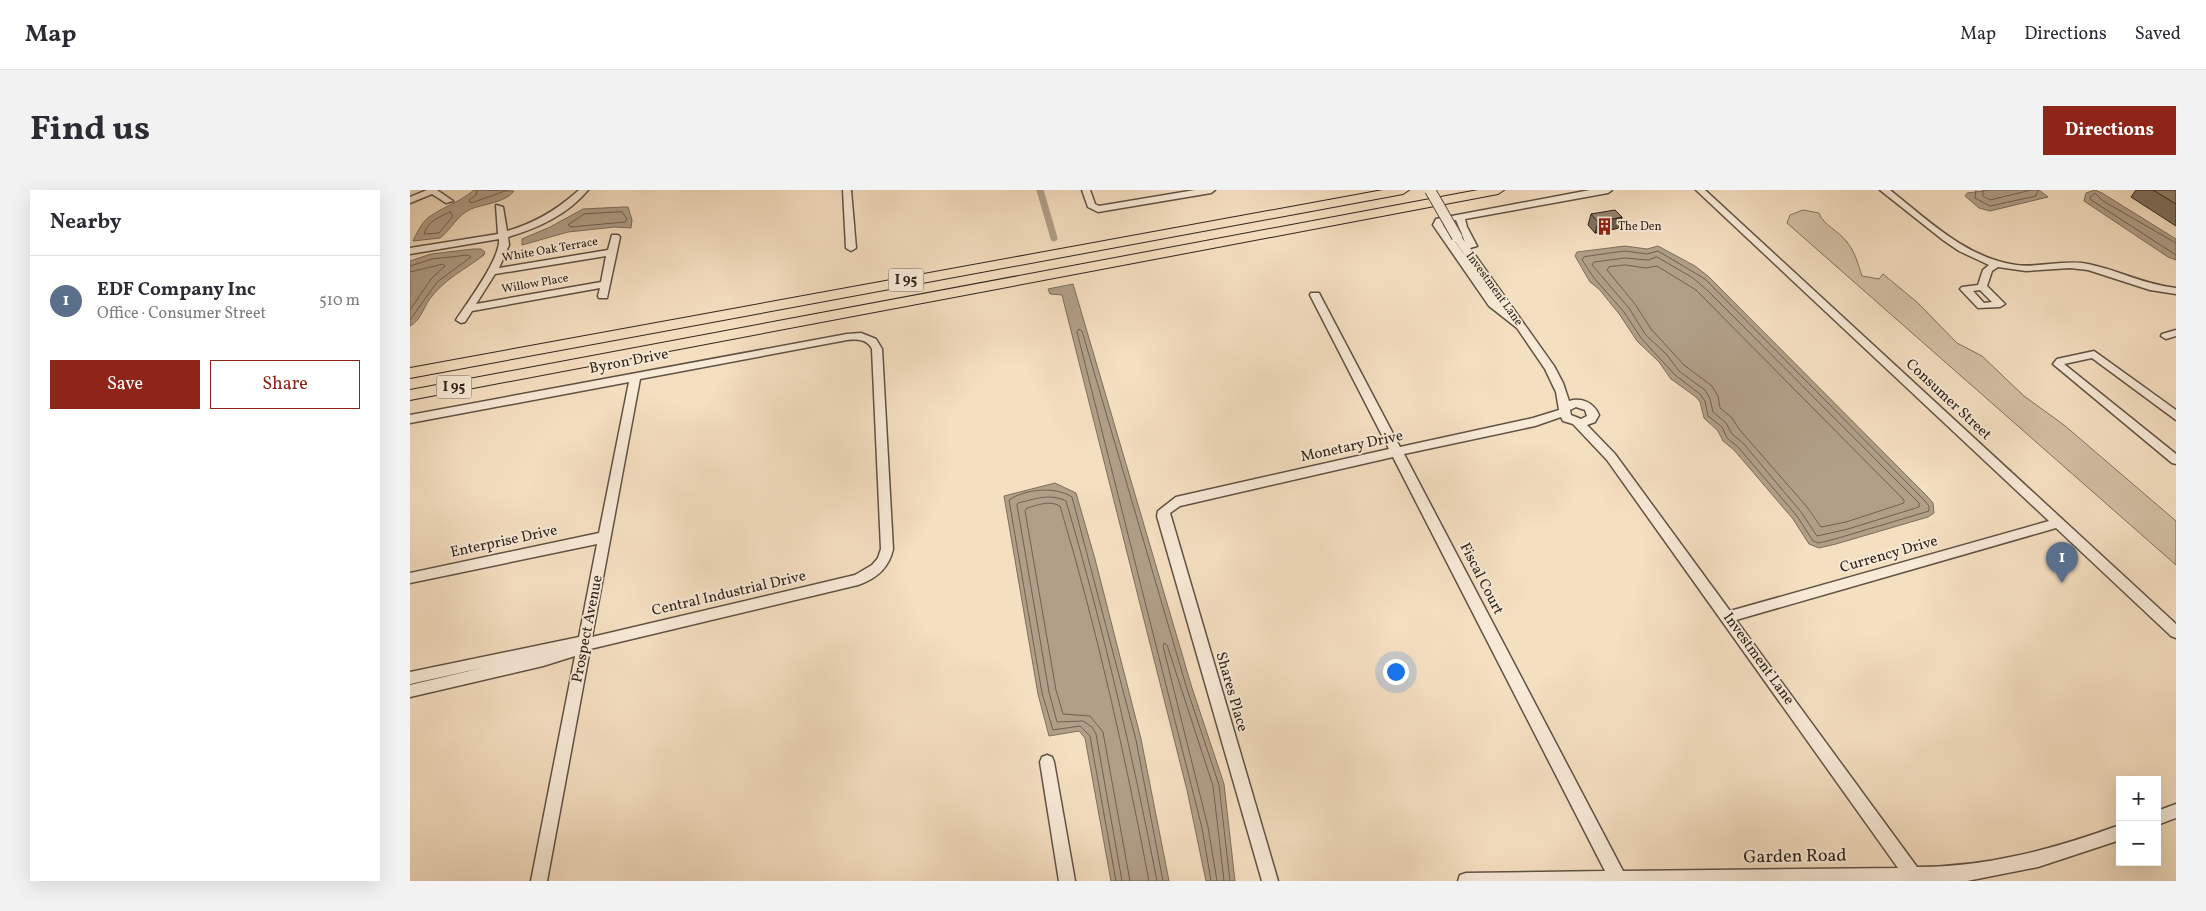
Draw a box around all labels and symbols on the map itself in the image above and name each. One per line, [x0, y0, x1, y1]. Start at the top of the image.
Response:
building icon: The Den [1594, 217, 1614, 237]
place label: The Den [1618, 219, 1662, 235]
street label: White Oak Terrace [501, 234, 600, 266]
street label: Investment Lane [1462, 249, 1526, 329]
road number: I 95 [888, 268, 924, 292]
street label: Willow Place [500, 270, 570, 298]
street label: Byron Drive [588, 344, 670, 380]
street label: Consumer Street [1900, 355, 1996, 445]
road number: I 95 [437, 376, 472, 398]
street label: Monetary Drive [1299, 426, 1405, 468]
street label: Enterprise Drive [448, 520, 560, 564]
street label: Currency Drive [1838, 531, 1940, 579]
street label: Fiscal Court [1454, 539, 1508, 619]
pin: 1 [2046, 542, 2078, 583]
street label: Central Industrial Drive [650, 566, 808, 622]
street label: Prospect Avenue [567, 573, 609, 685]
street label: Investment Lane [1717, 608, 1799, 710]
street label: Shares Place [1210, 650, 1252, 734]
your location [1383, 659, 1409, 685]
street label: Garden Road [1743, 844, 1847, 870]

